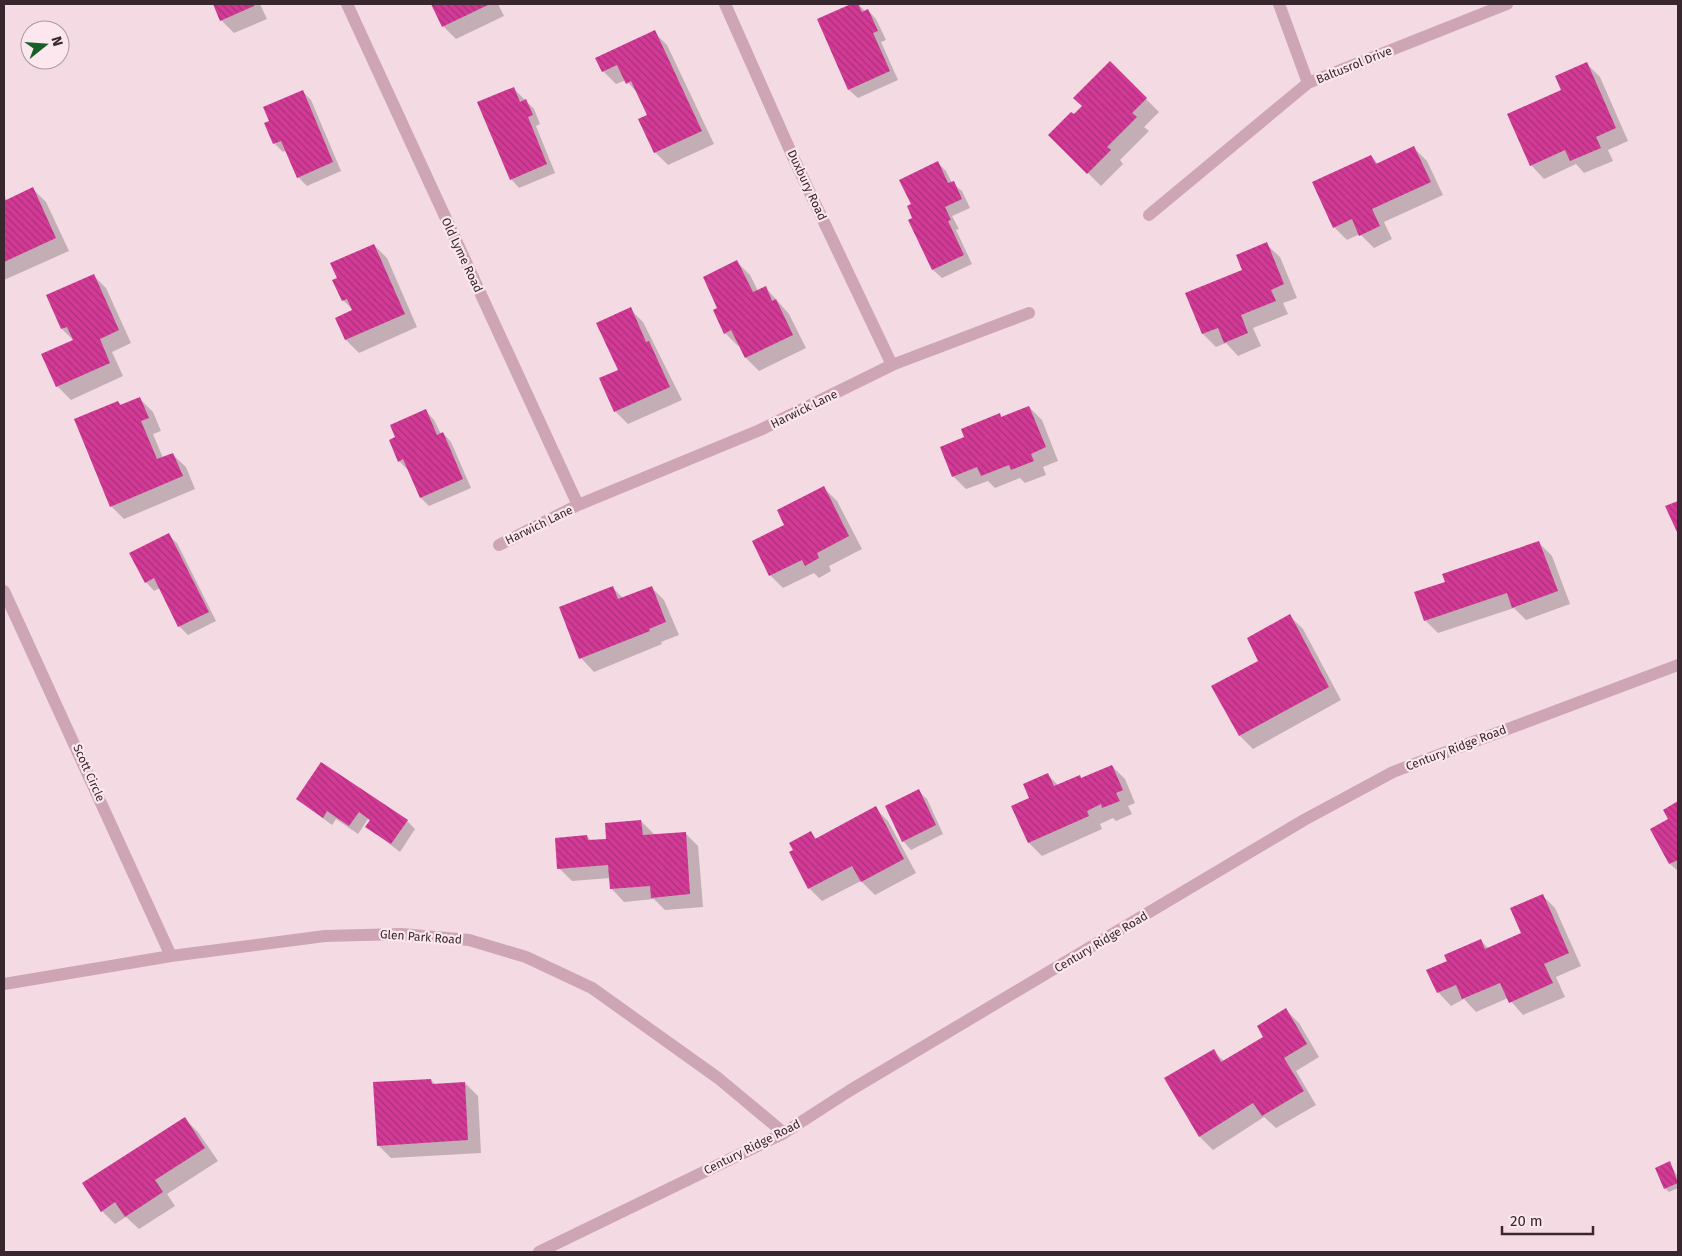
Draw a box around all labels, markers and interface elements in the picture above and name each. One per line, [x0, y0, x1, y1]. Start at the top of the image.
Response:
north arrow [20, 20, 70, 70]
text: N [47, 34, 66, 48]
street label: Baltusrol Drive [1314, 43, 1394, 87]
street label: Duxbury Road [785, 148, 829, 222]
street label: Old Lyme Road [439, 215, 485, 295]
street label: Harwick Lane [768, 387, 840, 431]
street label: Harwich Lane [503, 503, 575, 547]
street label: Century Ridge Road [1404, 722, 1508, 774]
street label: Scott Circle [70, 742, 108, 804]
street label: Century Ridge Road [1052, 909, 1150, 975]
street label: Glen Park Road [379, 927, 463, 947]
street label: Century Ridge Road [701, 1117, 803, 1177]
scale bar [1502, 1204, 1593, 1236]
text: 20 m [1510, 1212, 1543, 1230]

